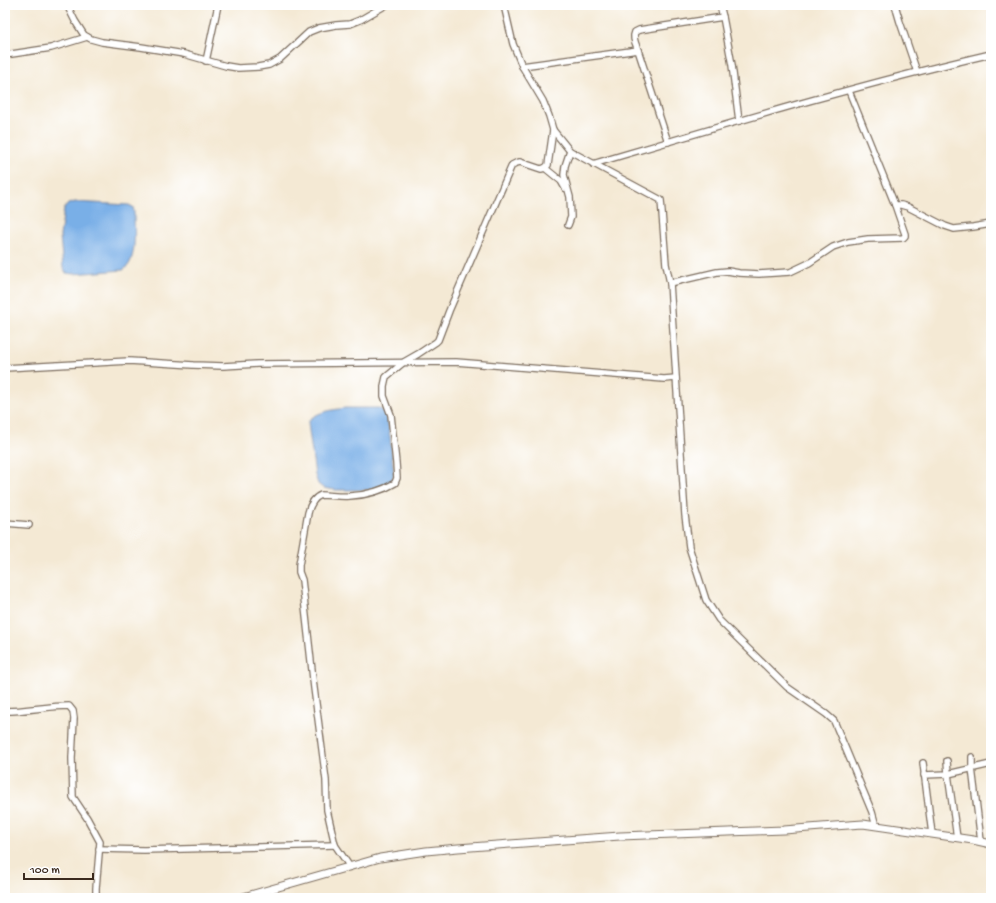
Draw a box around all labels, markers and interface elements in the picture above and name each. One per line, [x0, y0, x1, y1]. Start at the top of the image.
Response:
scale bar [24, 855, 93, 881]
text: 100 m [29, 864, 60, 878]

